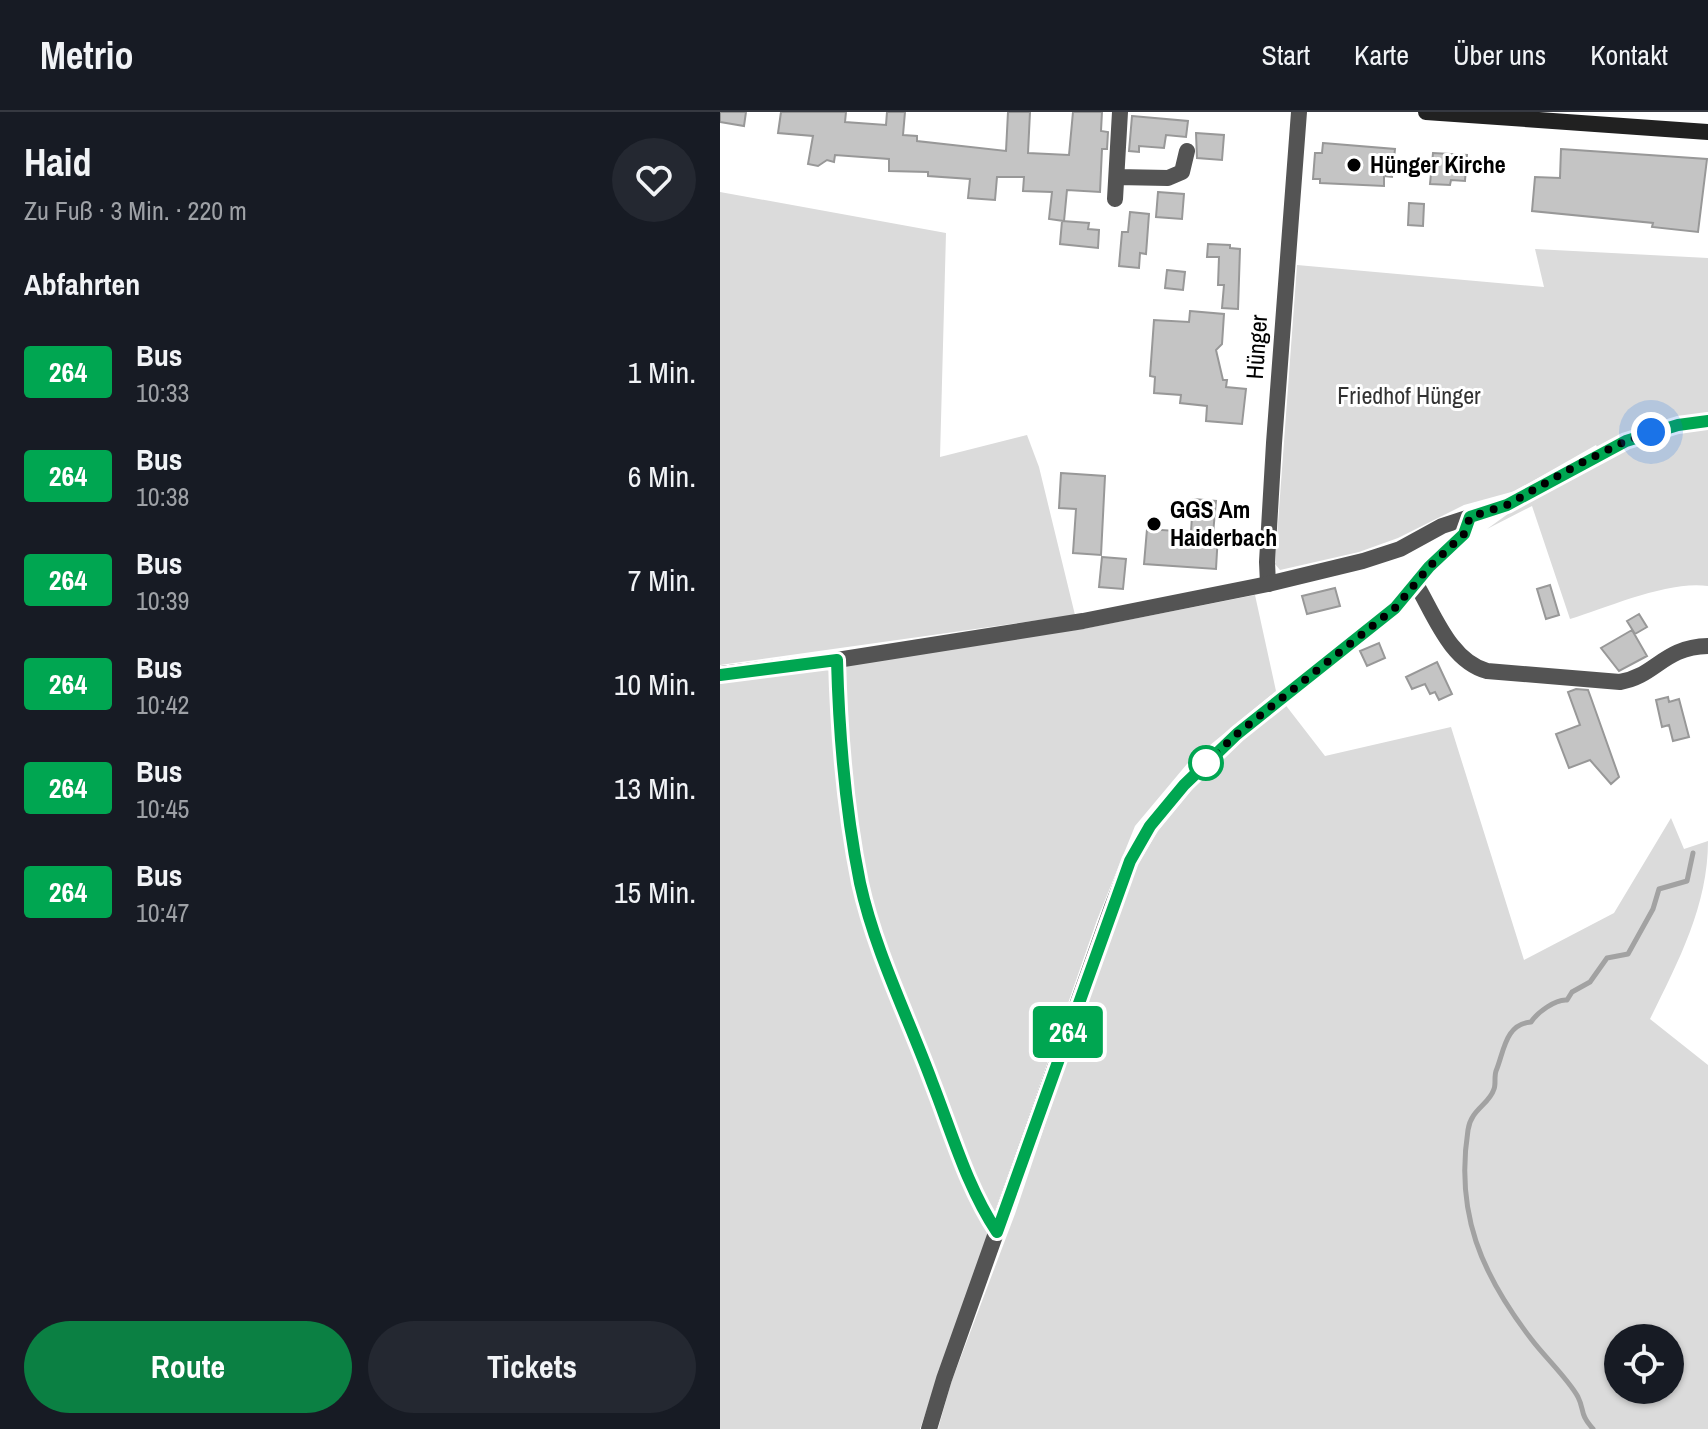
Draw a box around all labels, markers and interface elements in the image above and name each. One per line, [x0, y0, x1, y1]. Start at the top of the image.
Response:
text: Metrio [40, 30, 133, 81]
text: Start [1262, 36, 1310, 74]
text: Karte [1354, 36, 1409, 74]
text: Über uns [1453, 36, 1546, 74]
text: Kontakt [1590, 36, 1668, 74]
text: Haid [24, 137, 92, 188]
button: heart [612, 138, 696, 222]
place label: Hünger Kirche [1370, 148, 1506, 180]
marker: Hünger Kirche [1345, 156, 1363, 174]
text: Zu Fuß · 3 Min. · 220 m [24, 193, 247, 228]
text: Abfahrten [24, 264, 140, 304]
street label: Hünger [1238, 313, 1274, 380]
text: Bus [136, 335, 182, 375]
text: 1 Min. [628, 352, 696, 392]
text: 264 [49, 353, 87, 391]
text: 10:33 [136, 375, 189, 410]
park label: Friedhof Hünger [1337, 379, 1481, 411]
your location [1631, 412, 1671, 452]
text: Bus [136, 439, 182, 479]
text: 6 Min. [628, 456, 696, 496]
text: 264 [49, 457, 87, 495]
text: 10:38 [136, 479, 189, 514]
place label: GGS Am Haiderbach [1170, 493, 1277, 553]
marker: GGS Am Haiderbach [1145, 515, 1163, 533]
text: Bus [136, 543, 182, 583]
text: 7 Min. [628, 560, 696, 600]
text: 264 [49, 561, 87, 599]
text: 10:39 [136, 583, 189, 618]
text: Bus [136, 647, 182, 687]
text: 10 Min. [614, 664, 696, 704]
text: 264 [49, 665, 87, 703]
text: 10:42 [136, 687, 189, 722]
unlabelled marker [1189, 746, 1223, 780]
text: Bus [136, 751, 182, 791]
text: 13 Min. [614, 768, 696, 808]
text: 264 [49, 769, 87, 807]
text: 10:45 [136, 791, 189, 826]
text: Bus [136, 855, 182, 895]
text: 15 Min. [614, 872, 696, 912]
text: 264 [49, 873, 87, 911]
text: 10:47 [136, 895, 189, 930]
line badge: 264 [1022, 1006, 1114, 1058]
text: 264 [1049, 1013, 1087, 1051]
button: Route [24, 1321, 352, 1413]
button: Tickets [368, 1321, 696, 1413]
map controls [1604, 1324, 1684, 1404]
button: locate [1604, 1324, 1684, 1404]

